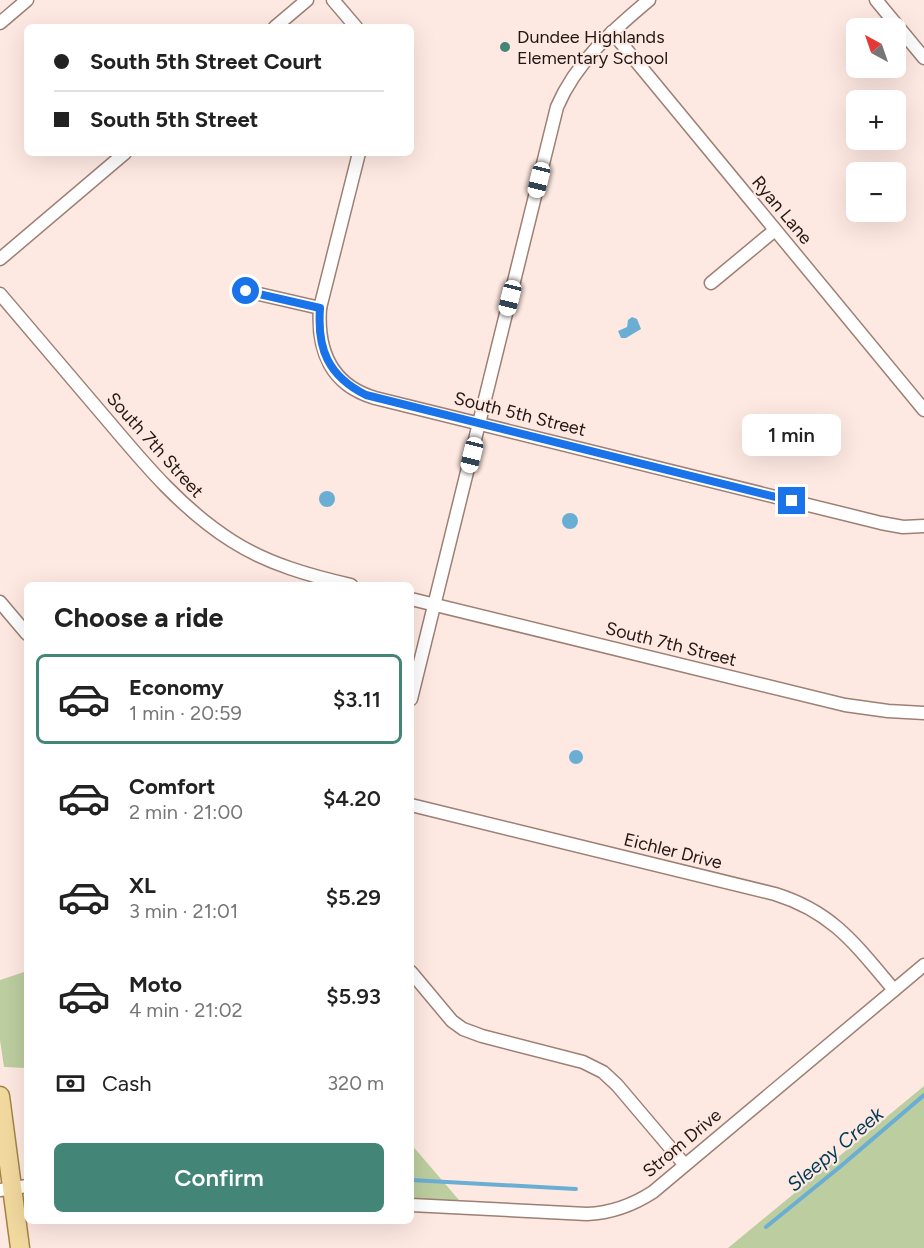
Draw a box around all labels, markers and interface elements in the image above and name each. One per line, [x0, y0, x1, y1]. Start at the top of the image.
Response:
north arrow [846, 18, 906, 78]
map controls [846, 18, 906, 222]
place label: Dundee Highlands Elementary School [517, 26, 668, 69]
marker: Dundee Highlands Elementary School [498, 40, 512, 54]
text: South 5th Street Court [90, 48, 322, 75]
button: + [846, 90, 906, 150]
text: South 5th Street [90, 106, 258, 133]
car [526, 160, 552, 200]
button: − [846, 162, 906, 222]
street label: Ryan Lane [747, 171, 817, 249]
route start [232, 277, 259, 304]
car [497, 278, 523, 318]
street label: South 5th Street [452, 387, 588, 441]
street label: South 7th Street [102, 388, 208, 502]
callout: 1 min [742, 414, 842, 456]
text: 1 min [768, 423, 815, 447]
car [459, 435, 485, 475]
route end [778, 487, 805, 514]
text: Choose a ride [54, 601, 223, 634]
street label: South 7th Street [603, 617, 739, 671]
icon: car [57, 672, 111, 726]
text: Economy [129, 674, 224, 701]
text: $3.11 [333, 686, 381, 713]
text: 1 min · 20:59 [129, 701, 242, 725]
icon: car [57, 771, 111, 825]
text: Comfort [129, 773, 215, 800]
text: $4.20 [323, 785, 381, 812]
text: 2 min · 21:00 [129, 800, 243, 824]
street label: Eichler Drive [622, 828, 725, 874]
icon: car [57, 870, 111, 924]
text: XL [129, 872, 156, 899]
text: $5.29 [326, 884, 381, 911]
text: 3 min · 21:01 [129, 899, 238, 923]
icon: car [57, 969, 111, 1023]
text: Moto [129, 971, 182, 998]
text: $5.93 [326, 983, 381, 1010]
text: 4 min · 21:02 [129, 998, 243, 1022]
icon: cash [54, 1067, 87, 1100]
text: Cash [102, 1070, 152, 1097]
text: 320 m [327, 1071, 384, 1095]
water label: Sleepy Creek [782, 1101, 889, 1196]
street label: Strom Drive [638, 1104, 726, 1182]
button: Confirm [54, 1143, 384, 1212]

